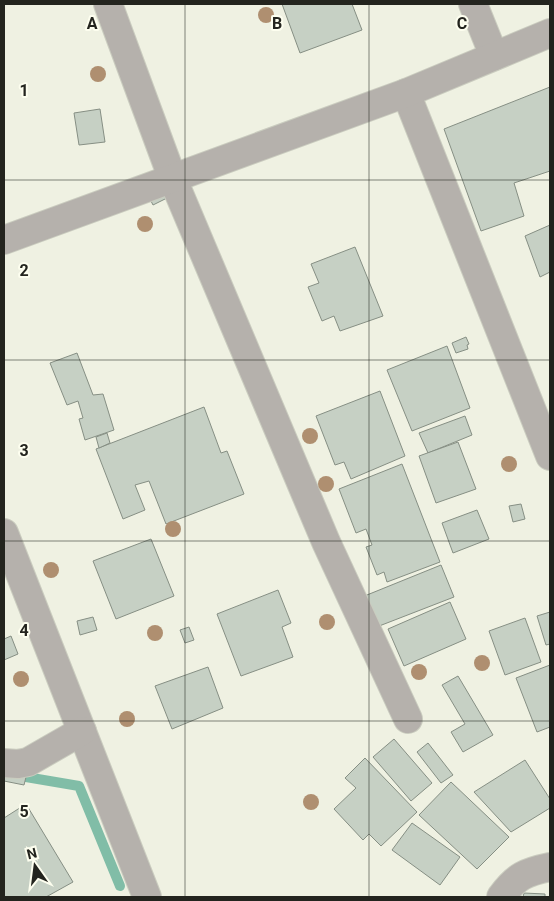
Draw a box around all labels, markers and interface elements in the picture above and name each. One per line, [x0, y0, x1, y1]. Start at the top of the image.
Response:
text: A [87, 14, 98, 33]
text: B [272, 14, 282, 33]
text: C [457, 14, 467, 33]
text: 1 [19, 81, 29, 100]
text: 2 [19, 261, 29, 280]
text: 3 [19, 441, 29, 460]
text: 4 [19, 621, 29, 640]
text: 5 [19, 802, 29, 821]
north arrow [10, 841, 60, 891]
text: N [25, 844, 39, 862]

